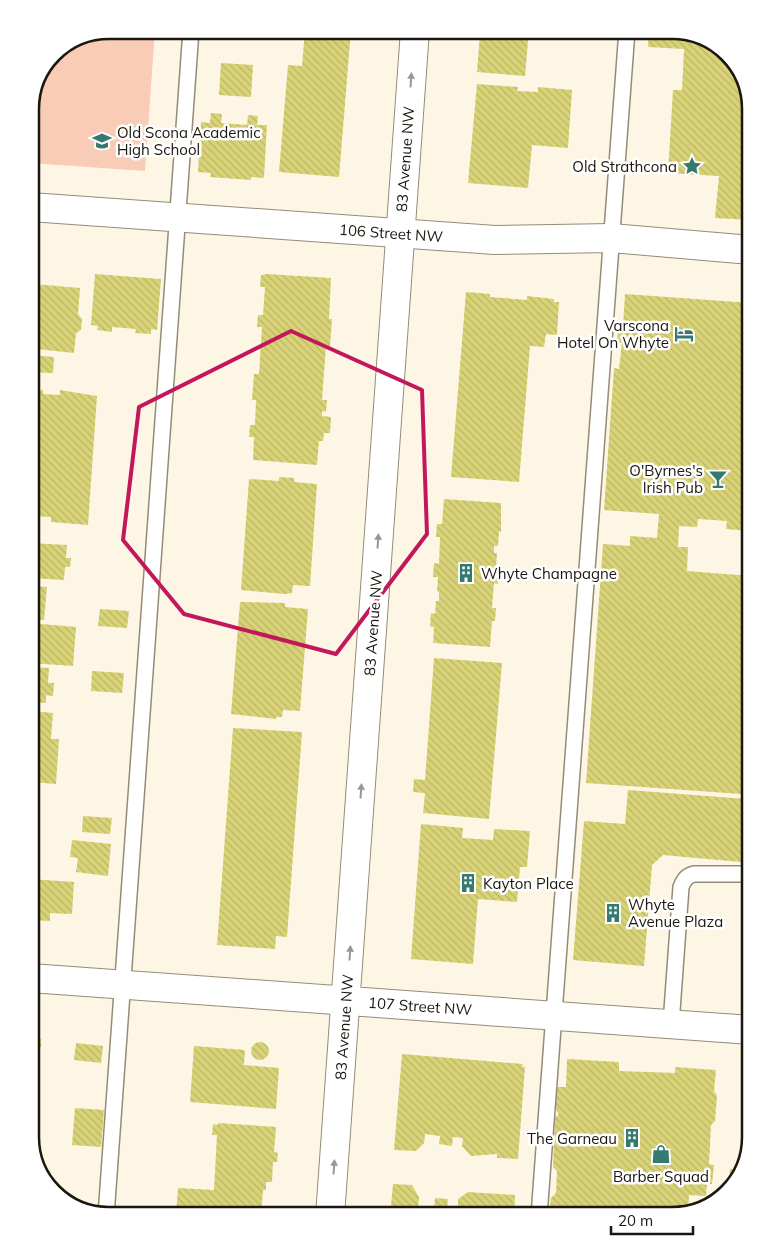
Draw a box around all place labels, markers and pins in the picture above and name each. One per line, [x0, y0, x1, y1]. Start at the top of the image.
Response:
place label: Old Scona Academic High School [117, 123, 261, 159]
school or university icon: Old Scona Academic High School [91, 130, 113, 152]
place icon: Old Strathcona [681, 155, 703, 177]
place label: Old Strathcona [572, 157, 677, 176]
place label: Varscona Hotel On Whyte [557, 316, 669, 352]
hotel icon: Varscona Hotel On Whyte [673, 323, 695, 345]
place label: O'Byrnes's Irish Pub [629, 461, 703, 497]
bar icon: O'Byrnes's Irish Pub [707, 468, 729, 490]
building icon: Whyte Champagne [455, 562, 477, 584]
place label: Whyte Champagne [481, 564, 617, 583]
building icon: Kayton Place [457, 872, 479, 894]
place label: Kayton Place [483, 874, 574, 893]
place label: Whyte Avenue Plaza [628, 895, 723, 931]
building icon: Whyte Avenue Plaza [602, 902, 624, 924]
building icon: The Garneau [621, 1127, 643, 1149]
place label: The Garneau [527, 1129, 617, 1148]
shop icon: Barber Squad [650, 1143, 672, 1165]
place label: Barber Squad [613, 1167, 709, 1186]

